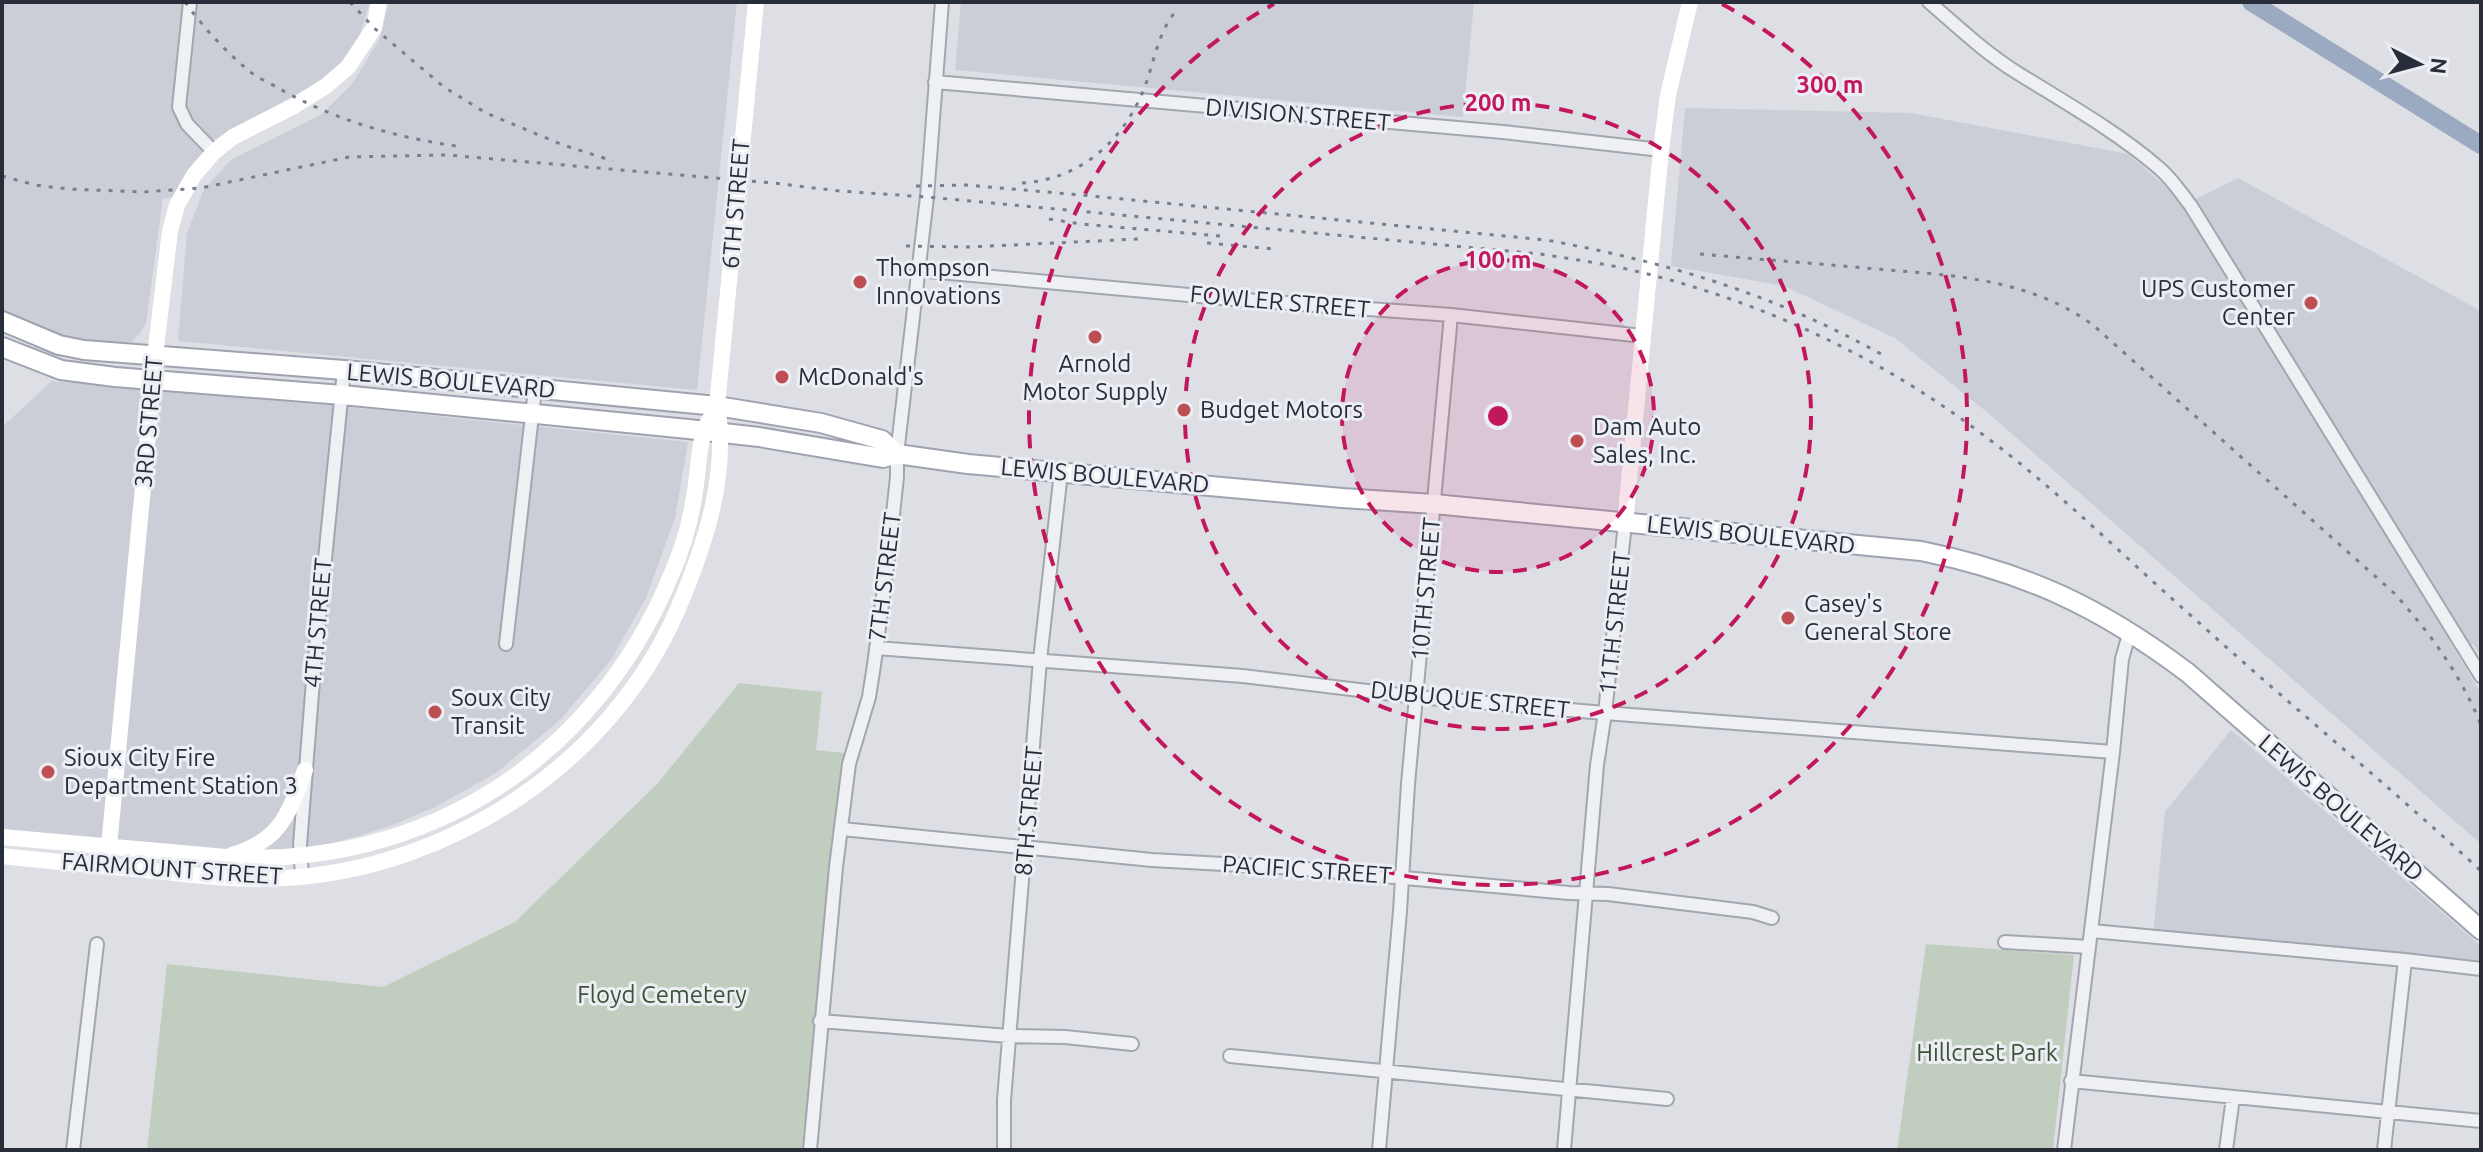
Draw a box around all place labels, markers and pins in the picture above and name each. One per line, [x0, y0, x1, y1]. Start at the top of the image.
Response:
place label: Thompson Innovations [876, 254, 1001, 309]
marker: Thompson Innovations [851, 273, 869, 291]
place label: UPS Customer Center [2141, 275, 2295, 330]
marker: UPS Customer Center [2302, 294, 2320, 312]
marker: Arnold Motor Supply [1086, 328, 1104, 346]
place label: Arnold Motor Supply [1022, 350, 1168, 405]
place label: McDonald's [798, 363, 924, 390]
marker: McDonald's [773, 368, 791, 386]
place label: Budget Motors [1200, 396, 1363, 423]
marker: Budget Motors [1175, 401, 1193, 419]
centre of rings [1484, 402, 1512, 430]
place label: Dam Auto Sales, Inc. [1593, 413, 1701, 468]
marker: Dam Auto Sales, Inc. [1568, 432, 1586, 450]
place label: Casey's General Store [1804, 590, 1952, 645]
marker: Casey's General Store [1779, 609, 1797, 627]
place label: Soux City Transit [451, 684, 551, 739]
marker: Soux City Transit [426, 703, 444, 721]
place label: Sioux City Fire Department Station 3 [64, 744, 298, 799]
marker: Sioux City Fire Department Station 3 [39, 763, 57, 781]

